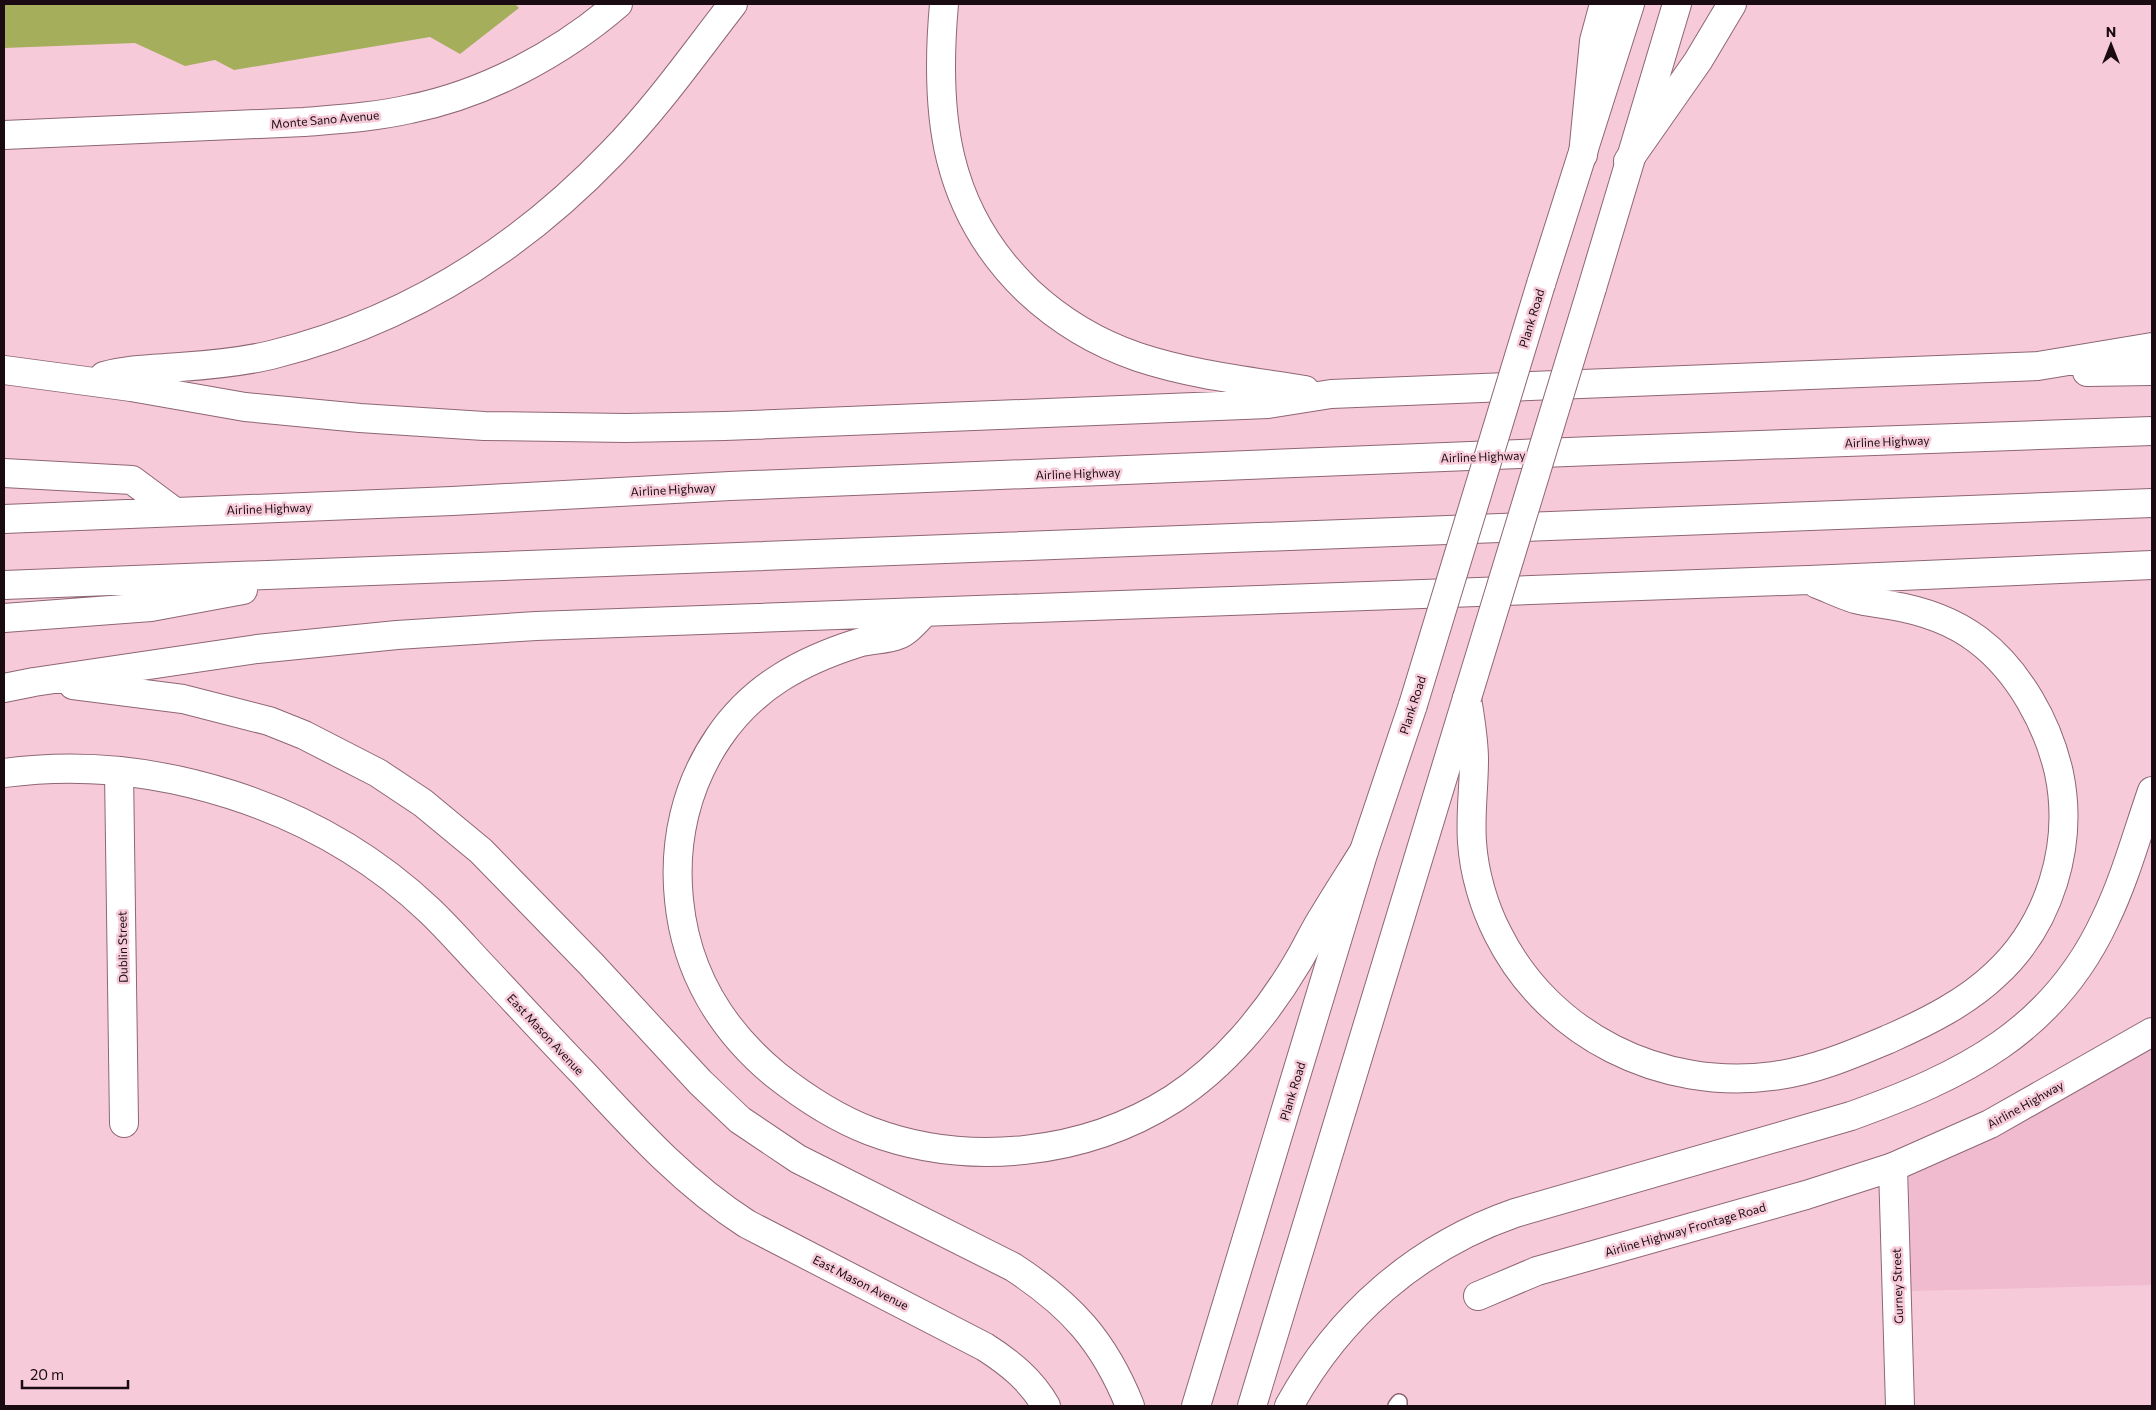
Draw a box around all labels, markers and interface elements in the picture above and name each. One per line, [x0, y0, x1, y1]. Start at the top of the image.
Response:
north arrow [2086, 20, 2136, 70]
text: N [2106, 23, 2116, 40]
street label: Monte Sano Avenue [270, 107, 380, 131]
street label: Plank Road [1515, 287, 1547, 349]
street label: Airline Highway [1844, 433, 1930, 449]
street label: Airline Highway [1440, 448, 1526, 464]
street label: Airline Highway [1035, 465, 1121, 481]
street label: Airline Highway [630, 480, 716, 498]
street label: Airline Highway [226, 500, 312, 516]
street label: Plank Road [1396, 674, 1428, 736]
street label: Dublin Street [114, 911, 130, 983]
street label: East Mason Avenue [505, 991, 587, 1077]
street label: Plank Road [1276, 1060, 1308, 1122]
street label: Airline Highway [1984, 1077, 2066, 1131]
street label: Airline Highway Frontage Road [1603, 1199, 1767, 1259]
street label: Gurney Street [1889, 1248, 1905, 1324]
street label: East Mason Avenue [811, 1252, 911, 1312]
scale bar [22, 1358, 129, 1390]
text: 20 m [30, 1365, 64, 1383]

